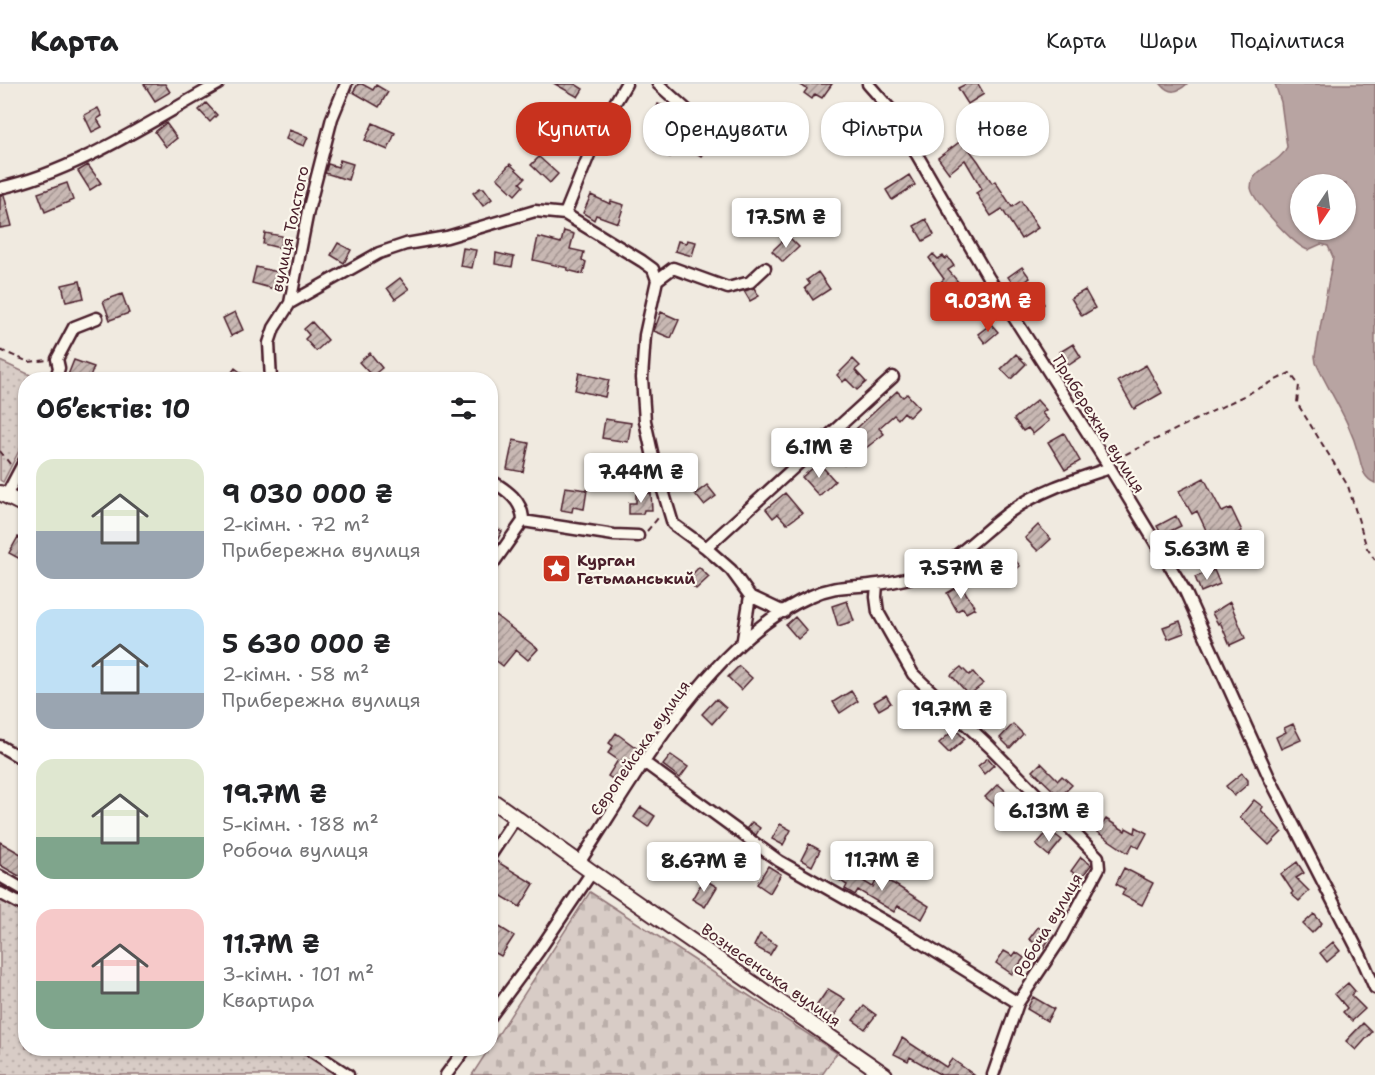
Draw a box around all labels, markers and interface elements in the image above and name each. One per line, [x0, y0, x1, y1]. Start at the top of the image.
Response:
text: Карта [30, 22, 119, 60]
text: Карта [1046, 27, 1106, 55]
text: Шари [1139, 27, 1197, 55]
text: Поділитися [1230, 27, 1345, 55]
chip: Купити [516, 102, 631, 156]
chip: Орендувати [643, 102, 809, 156]
chip: Фільтри [821, 102, 944, 156]
chip: Нове [956, 102, 1049, 156]
street label: вулиця Толстого [266, 164, 314, 294]
north arrow [1290, 174, 1356, 240]
map controls [1290, 174, 1356, 240]
pin: 17.5M ₴ [731, 198, 841, 249]
text: 17.5M ₴ [746, 204, 826, 230]
pin: 9.03M ₴ [933, 282, 1043, 333]
text: 9.03M ₴ [944, 288, 1032, 314]
street label: Прибережна вулиця [1048, 351, 1150, 497]
text: Об’єктів: 10 [36, 391, 190, 426]
icon: filters [447, 392, 480, 425]
pin: 6.1M ₴ [770, 428, 868, 479]
text: 6.1M ₴ [785, 434, 853, 460]
pin: 7.44M ₴ [586, 453, 696, 504]
text: 7.44M ₴ [598, 459, 684, 485]
text: 9 030 000 ₴ [222, 476, 393, 511]
icon: home [84, 483, 156, 555]
text: 2-кімн. · 72 m² [222, 511, 370, 537]
pin: 5.63M ₴ [1152, 530, 1262, 581]
text: 5.63M ₴ [1164, 536, 1250, 562]
text: Прибережна вулиця [222, 537, 421, 563]
pin: 7.57M ₴ [906, 549, 1016, 600]
place label: Курган Гетьманський [577, 550, 695, 589]
place icon: Курган Гетьманський [540, 553, 572, 585]
text: 7.57M ₴ [918, 555, 1004, 581]
text: 5 630 000 ₴ [222, 626, 391, 661]
icon: home [84, 633, 156, 705]
text: 2-кімн. · 58 m² [222, 661, 369, 687]
street label: Європейська вулиця [585, 676, 695, 820]
text: Прибережна вулиця [222, 687, 421, 713]
pin: 19.7M ₴ [897, 690, 1007, 741]
text: 19.7M ₴ [911, 696, 993, 722]
text: 19.7M ₴ [222, 776, 327, 811]
icon: home [84, 783, 156, 855]
pin: 6.13M ₴ [994, 792, 1104, 843]
text: 6.13M ₴ [1008, 798, 1090, 824]
text: 5-кімн. · 188 m² [222, 811, 379, 837]
text: Робоча вулиця [222, 837, 369, 863]
pin: 11.7M ₴ [827, 841, 937, 892]
pin: 8.67M ₴ [649, 842, 759, 893]
text: 11.7M ₴ [844, 847, 920, 873]
text: 8.67M ₴ [661, 848, 747, 874]
street label: Робоча вулиця [1009, 869, 1087, 981]
street label: Вознесенська вулиця [697, 919, 845, 1031]
text: 11.7M ₴ [222, 926, 320, 961]
icon: home [84, 933, 156, 1005]
text: 3-кімн. · 101 m² [222, 961, 374, 987]
text: Квартира [222, 987, 314, 1013]

